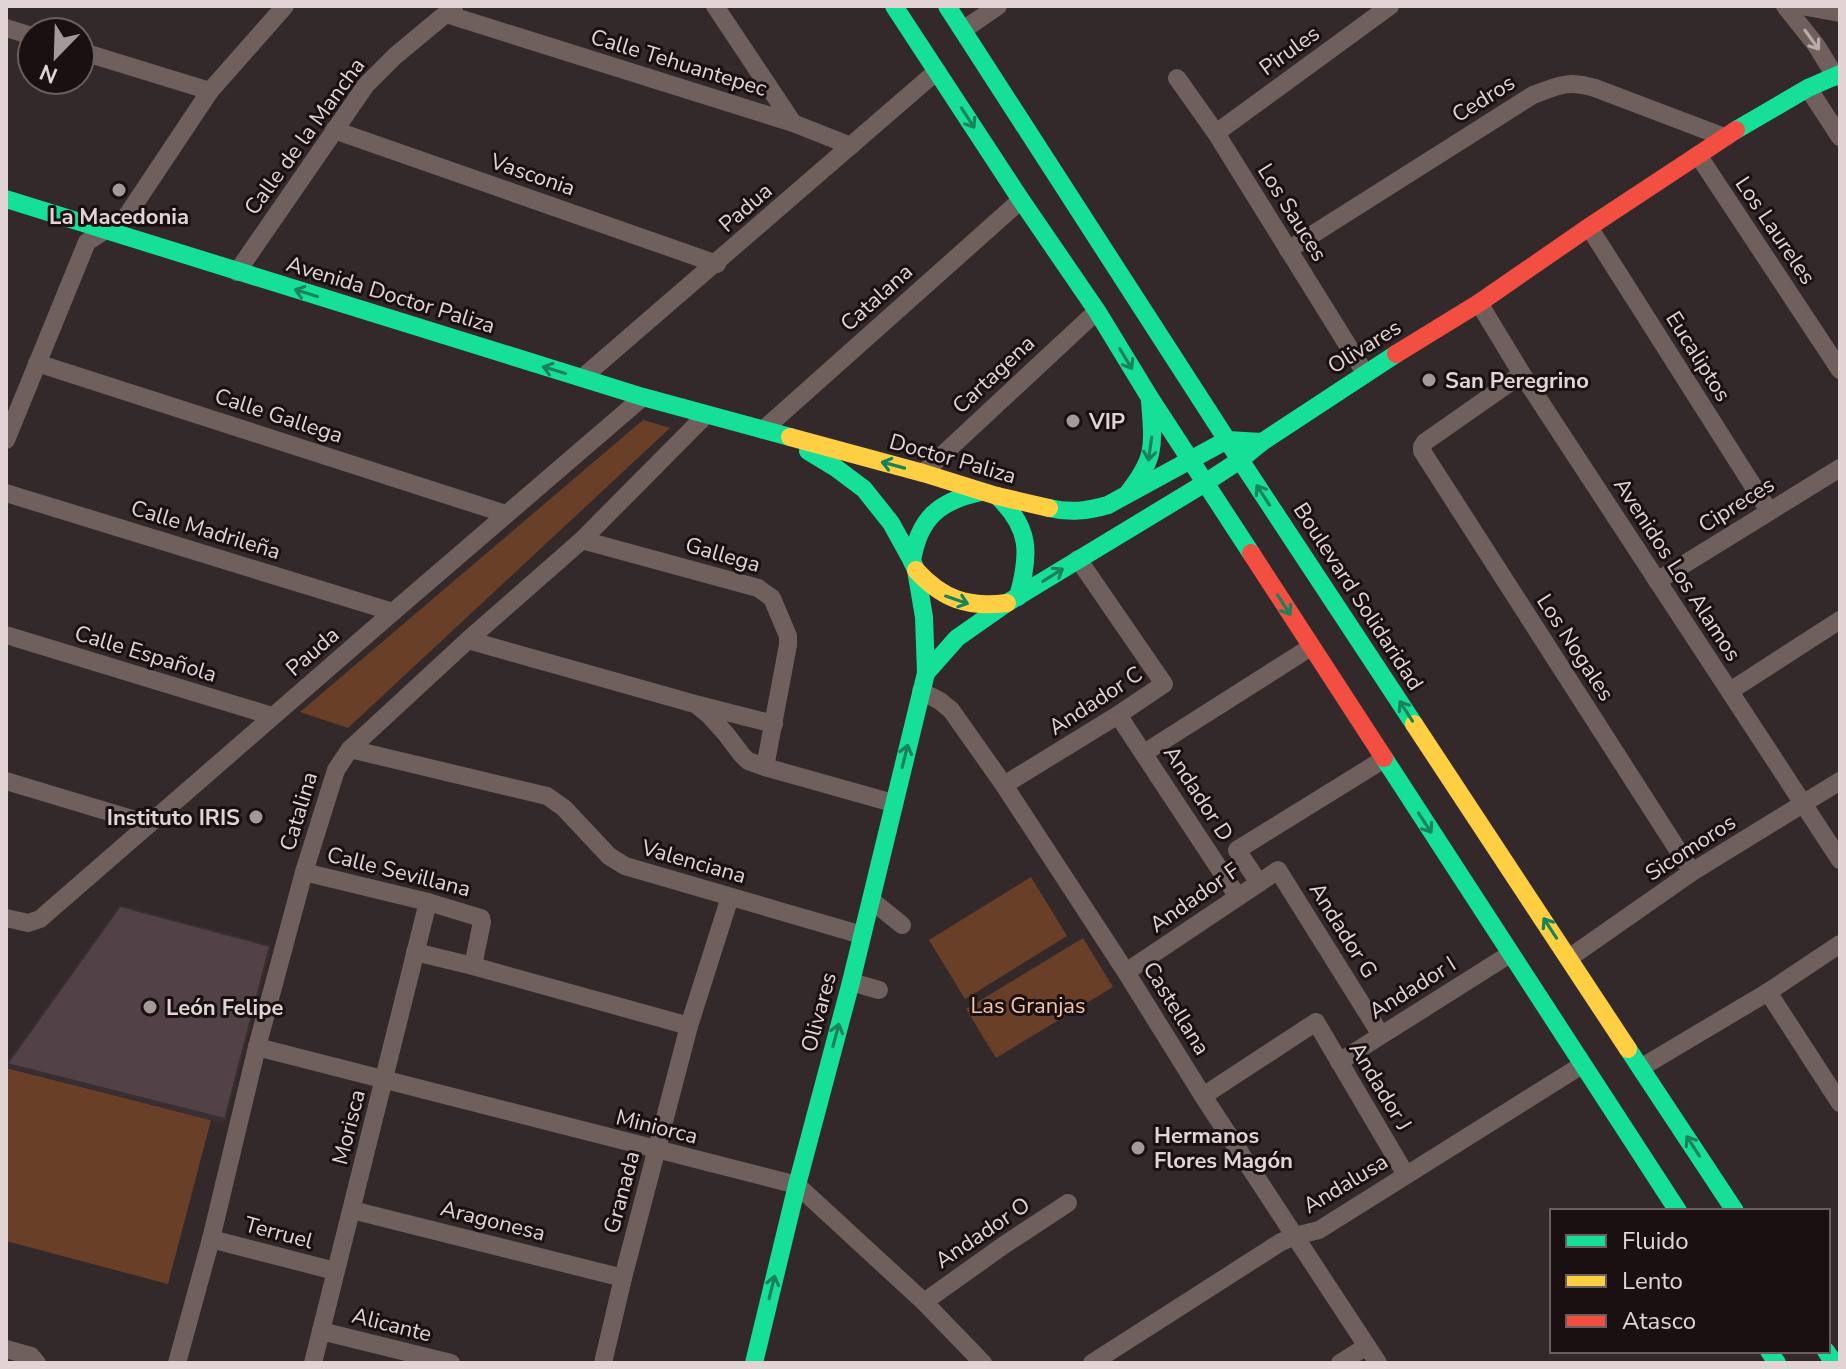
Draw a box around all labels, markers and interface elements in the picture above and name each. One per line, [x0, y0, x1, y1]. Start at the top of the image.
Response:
north arrow [16, 16, 96, 96]
street label: Pirules [1253, 19, 1326, 83]
street label: Calle Tehuantepec [587, 22, 770, 104]
one-way arrow [1803, 29, 1820, 50]
street label: Calle de la Mancha [238, 52, 372, 221]
text: N [35, 56, 62, 91]
street label: Cedros [1446, 68, 1521, 130]
one-way arrow [960, 106, 976, 129]
street label: Vasconia [485, 146, 579, 203]
street label: Los Sauces [1250, 158, 1334, 267]
street label: Los Laureles [1728, 171, 1822, 291]
street label: Padua [712, 176, 779, 239]
marker: La Macedonia [110, 181, 128, 199]
place label: La Macedonia [49, 202, 189, 232]
street label: Avenida Doctor Paliza [283, 249, 499, 341]
street label: Catalana [834, 257, 919, 338]
one-way arrow [293, 285, 319, 300]
street label: Eucaliptos [1658, 305, 1738, 408]
street label: Olivares [1322, 313, 1407, 381]
street label: Cartagena [946, 329, 1041, 421]
one-way arrow [1118, 347, 1134, 370]
one-way arrow [542, 362, 568, 377]
place label: San Peregrino [1445, 366, 1589, 396]
marker: San Peregrino [1420, 371, 1438, 389]
street label: Calle Gallega [211, 381, 347, 451]
place label: VIP [1088, 407, 1125, 437]
marker: VIP [1064, 412, 1082, 430]
street label: Doctor Paliza [886, 427, 1020, 491]
one-way arrow [1142, 435, 1157, 461]
one-way arrow [880, 456, 906, 471]
street label: Cipreces [1693, 470, 1780, 540]
street label: Avenidos Los Alamos [1606, 472, 1748, 667]
one-way arrow [1255, 484, 1271, 506]
street label: Calle Madrileña [127, 493, 284, 567]
street label: Boulevard Solidaridad [1286, 497, 1430, 696]
street label: Gallega [682, 530, 764, 580]
one-way arrow [1041, 566, 1064, 582]
street label: Los Nogales [1529, 588, 1621, 707]
one-way arrow [944, 593, 969, 608]
one-way arrow [1276, 593, 1292, 616]
street label: Calle Española [71, 618, 220, 690]
street label: Pauda [279, 620, 346, 683]
street label: Andador C [1043, 659, 1148, 742]
one-way arrow [1398, 701, 1415, 723]
street label: Andador D [1156, 740, 1240, 847]
one-way arrow [898, 743, 913, 769]
street label: Catalina [273, 768, 325, 855]
place label: Instituto IRIS [107, 803, 240, 833]
street label: Sicomoros [1639, 807, 1742, 888]
marker: Instituto IRIS [247, 808, 265, 826]
one-way arrow [1418, 811, 1434, 834]
street label: Valenciana [637, 832, 749, 891]
street label: Calle Sevillana [324, 840, 474, 904]
street label: Andador F [1144, 856, 1246, 940]
street label: Andador G [1302, 877, 1384, 984]
one-way arrow [1541, 918, 1558, 940]
street label: Andador I [1363, 949, 1462, 1026]
street label: Castellana [1136, 956, 1217, 1061]
street label: Olivares [794, 969, 844, 1055]
park label: Las Granjas [970, 991, 1086, 1021]
place label: León Felipe [166, 993, 283, 1023]
marker: León Felipe [141, 998, 159, 1016]
one-way arrow [830, 1023, 845, 1049]
street label: Andador J [1342, 1036, 1418, 1137]
street label: Morisca [325, 1087, 373, 1168]
street label: Miniorca [613, 1102, 701, 1152]
place label: Hermanos Flores Magón [1154, 1121, 1293, 1176]
one-way arrow [1684, 1135, 1701, 1157]
marker: Hermanos Flores Magón [1129, 1139, 1147, 1157]
street label: Andalusa [1297, 1147, 1394, 1221]
street label: Granada [597, 1148, 647, 1237]
street label: Andador O [929, 1190, 1036, 1276]
street label: Aragonesa [437, 1193, 548, 1248]
street label: Terruel [241, 1209, 317, 1257]
legend [1550, 1209, 1830, 1353]
text: Fluido [1622, 1225, 1689, 1257]
text: Lento [1622, 1265, 1683, 1297]
one-way arrow [766, 1275, 781, 1301]
street label: Alicante [349, 1301, 435, 1349]
text: Atasco [1622, 1305, 1696, 1337]

